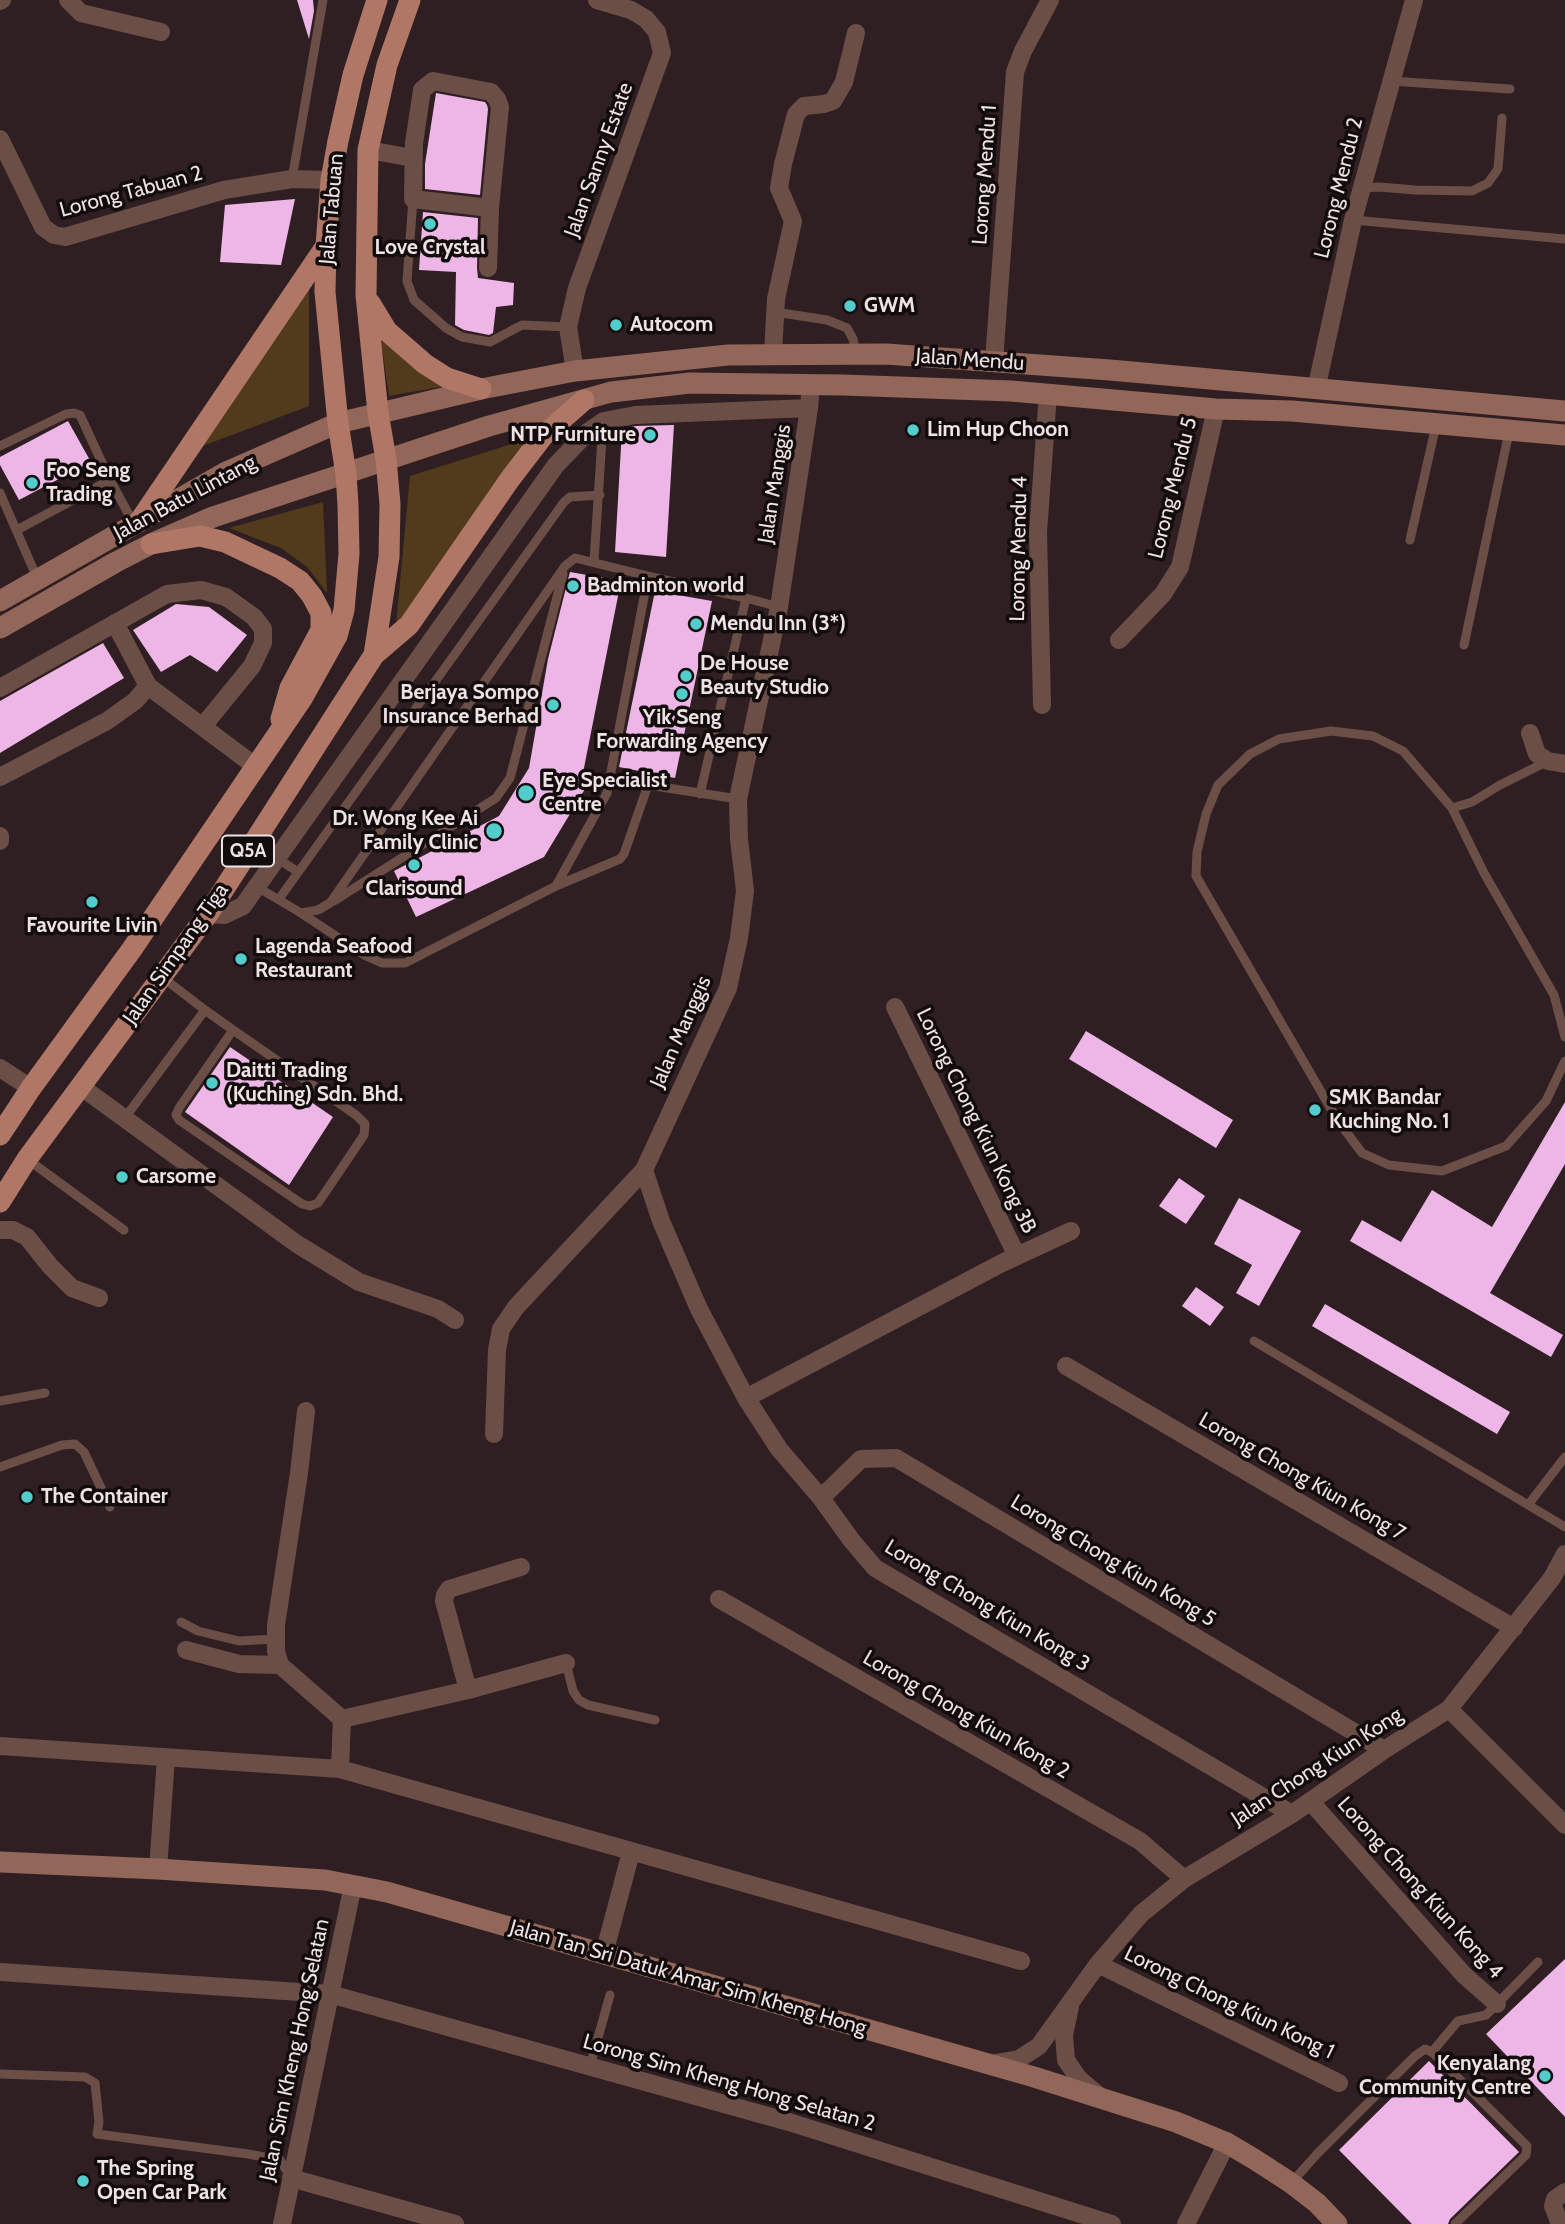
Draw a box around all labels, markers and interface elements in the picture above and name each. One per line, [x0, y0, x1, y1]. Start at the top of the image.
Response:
street label: Jalan Sanny Estate [559, 79, 639, 241]
street label: Lorong Mendu 1 [968, 104, 1002, 246]
street label: Lorong Mendu 2 [1309, 115, 1369, 261]
street label: Jalan Tabuan [315, 153, 349, 265]
street label: Lorong Tabuan 2 [57, 161, 205, 223]
marker: Love Crystal [422, 216, 438, 232]
place label: Love Crystal [375, 235, 485, 261]
place label: GWM [864, 293, 915, 319]
marker: GWM [842, 298, 858, 314]
place label: Autocom [630, 312, 713, 338]
marker: Autocom [608, 317, 624, 333]
street label: Jalan Mendu [915, 344, 1025, 376]
street label: Lorong Mendu 5 [1143, 415, 1203, 561]
place label: Lim Hup Choon [927, 417, 1069, 443]
place label: NTP Furniture [510, 422, 636, 448]
marker: Lim Hup Choon [905, 422, 921, 438]
street label: Jalan Manggis [753, 423, 797, 545]
marker: NTP Furniture [642, 427, 658, 443]
street label: Jalan Batu Lintang [109, 450, 261, 546]
place label: Foo Seng Trading [46, 458, 130, 508]
marker: Foo Seng Trading [24, 475, 40, 491]
street label: Lorong Mendu 4 [1005, 476, 1033, 622]
place label: Badminton world [587, 573, 744, 599]
marker: Badminton world [565, 578, 581, 594]
place label: Mendu Inn (3*) [710, 611, 846, 637]
marker: Mendu Inn (3*) [688, 616, 704, 632]
place label: De House Beauty Studio [700, 651, 829, 701]
marker: De House Beauty Studio [678, 668, 694, 684]
place label: Berjaya Sompo Insurance Berhad [382, 680, 539, 730]
marker: Yik Seng Forwarding Agency [674, 686, 690, 702]
marker: Berjaya Sompo Insurance Berhad [545, 697, 561, 713]
place label: Yik Seng Forwarding Agency [596, 705, 768, 755]
place label: Eye Specialist Centre [542, 768, 667, 818]
marker: Eye Specialist Centre [516, 783, 536, 803]
place label: Dr. Wong Kee Ai Family Clinic [332, 806, 478, 856]
marker: Dr. Wong Kee Ai Family Clinic [484, 821, 504, 841]
road number: Q5A [222, 836, 274, 866]
marker: Clarisound [406, 857, 422, 873]
place label: Clarisound [366, 876, 462, 902]
street label: Jalan Simpang Tiga [118, 879, 234, 1029]
marker: Favourite Livin [84, 894, 100, 910]
place label: Favourite Livin [26, 913, 158, 939]
place label: Lagenda Seafood Restaurant [255, 934, 412, 984]
marker: Lagenda Seafood Restaurant [233, 951, 249, 967]
street label: Jalan Manggis [645, 972, 717, 1092]
street label: Lorong Chong Kiun Kong 3B [910, 1004, 1042, 1238]
place label: Daitti Trading (Kuching) Sdn. Bhd. [226, 1058, 403, 1108]
marker: Daitti Trading (Kuching) Sdn. Bhd. [204, 1075, 220, 1091]
place label: SMK Bandar Kuching No. 1 [1329, 1085, 1450, 1135]
marker: SMK Bandar Kuching No. 1 [1307, 1102, 1323, 1118]
place label: Carsome [136, 1164, 216, 1190]
marker: Carsome [114, 1169, 130, 1185]
street label: Lorong Chong Kiun Kong 7 [1194, 1408, 1410, 1546]
place label: The Container [41, 1484, 168, 1510]
marker: The Container [19, 1489, 35, 1505]
street label: Lorong Chong Kiun Kong 5 [1006, 1490, 1220, 1632]
street label: Lorong Chong Kiun Kong 3 [880, 1535, 1094, 1677]
street label: Lorong Chong Kiun Kong 2 [858, 1645, 1074, 1785]
street label: Jalan Chong Kiun Kong [1227, 1702, 1407, 1832]
street label: Lorong Chong Kiun Kong 4 [1332, 1792, 1508, 1984]
street label: Jalan Tan Sri Datuk Amar Sim Kheng Hong [507, 1915, 869, 2041]
street label: Jalan Sim Kheng Hong Selatan [255, 1917, 335, 2183]
street label: Lorong Chong Kiun Kong 1 [1120, 1941, 1338, 2065]
street label: Lorong Sim Kheng Hong Selatan 2 [580, 2029, 878, 2137]
place label: Kenyalang Community Centre [1359, 2051, 1531, 2101]
marker: Kenyalang Community Centre [1537, 2068, 1553, 2084]
place label: The Spring Open Car Park [97, 2156, 227, 2206]
marker: The Spring Open Car Park [75, 2173, 91, 2189]

